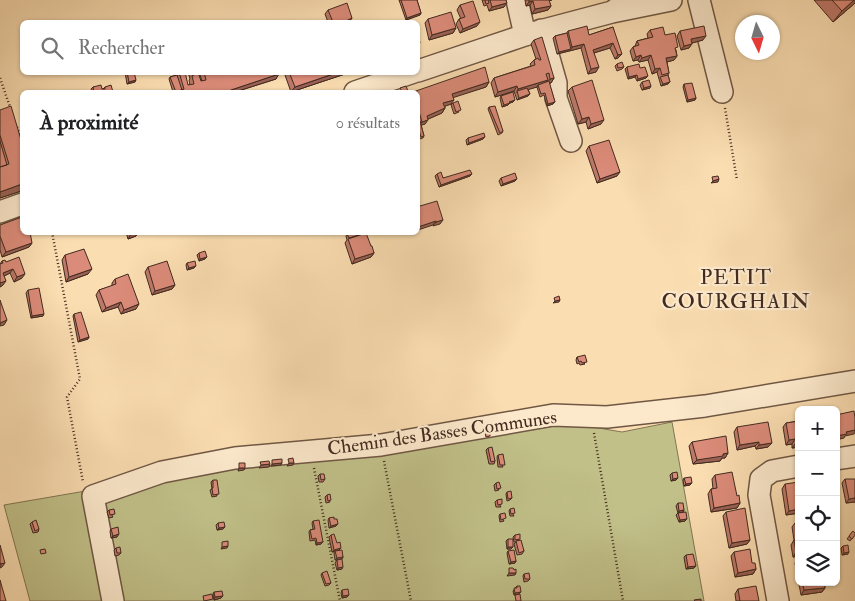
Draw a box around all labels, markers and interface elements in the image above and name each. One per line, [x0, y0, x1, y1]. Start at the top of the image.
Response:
north arrow [735, 15, 780, 60]
search box [20, 20, 420, 75]
icon: search [38, 34, 66, 62]
text: Rechercher [78, 36, 165, 60]
text: À proximité [40, 109, 138, 136]
text: 0 résultats [336, 113, 400, 133]
district label: PETIT COURGHAIN [661, 264, 811, 315]
street label: Chemin des Basses Communes [326, 405, 558, 461]
map controls [795, 406, 840, 586]
button: + [795, 406, 840, 451]
button: − [795, 451, 840, 496]
button: locate [795, 496, 840, 541]
button: layers [795, 541, 840, 586]

